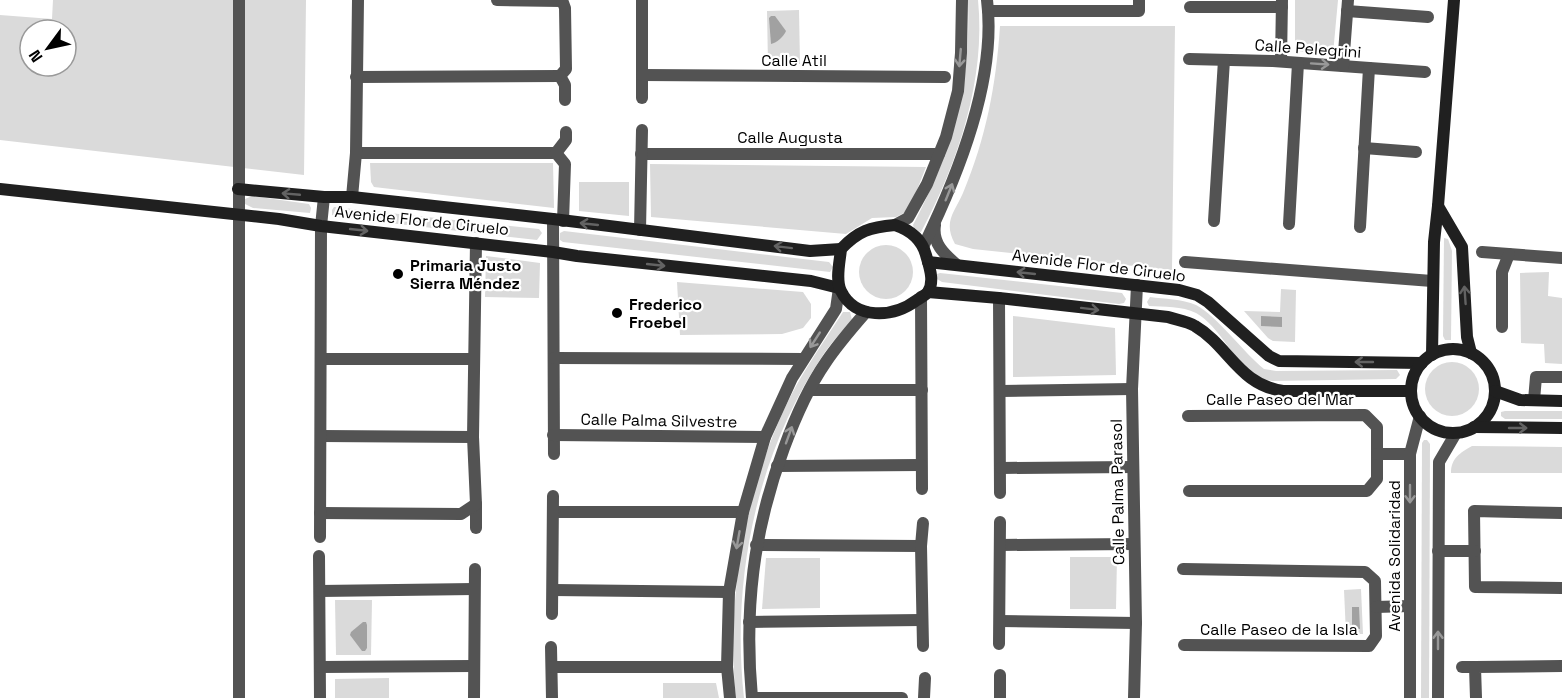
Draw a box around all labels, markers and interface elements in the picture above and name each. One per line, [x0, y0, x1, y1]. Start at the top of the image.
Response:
north arrow [18, 18, 78, 78]
street label: Calle Pelegrini [1254, 34, 1362, 63]
text: N [24, 46, 48, 66]
one-way arrow [955, 48, 966, 68]
street label: Calle Atil [761, 50, 827, 71]
one-way arrow [1310, 59, 1330, 70]
street label: Calle Augusta [737, 127, 843, 148]
one-way arrow [944, 183, 955, 202]
one-way arrow [281, 188, 301, 199]
street label: Avenide Flor de Ciruelo [334, 201, 510, 240]
one-way arrow [579, 218, 599, 229]
one-way arrow [348, 225, 368, 236]
one-way arrow [773, 241, 793, 252]
street label: Avenide Flor de Ciruelo [1011, 244, 1187, 287]
place label: Primaria Justo Sierra Méndez [410, 255, 521, 294]
one-way arrow [646, 260, 666, 271]
marker: Primaria Justo Sierra Méndez [391, 267, 405, 281]
one-way arrow [1017, 267, 1036, 278]
one-way arrow [1459, 285, 1470, 305]
place label: Frederico Froebel [629, 294, 702, 333]
one-way arrow [1080, 304, 1100, 315]
marker: Frederico Froebel [610, 306, 624, 320]
one-way arrow [809, 331, 821, 348]
one-way arrow [1354, 356, 1374, 368]
street label: Calle Paseo del Mar [1206, 389, 1354, 410]
street label: Calle Palma Silvestre [580, 409, 738, 432]
street label: Calle Palma Parasol [1106, 419, 1129, 565]
one-way arrow [1508, 422, 1528, 434]
one-way arrow [784, 426, 795, 445]
street label: Avenida Solidaridad [1384, 480, 1405, 632]
one-way arrow [1404, 484, 1416, 504]
one-way arrow [732, 530, 743, 549]
street label: Calle Paseo de la Isla [1200, 619, 1358, 640]
one-way arrow [1432, 630, 1444, 650]

